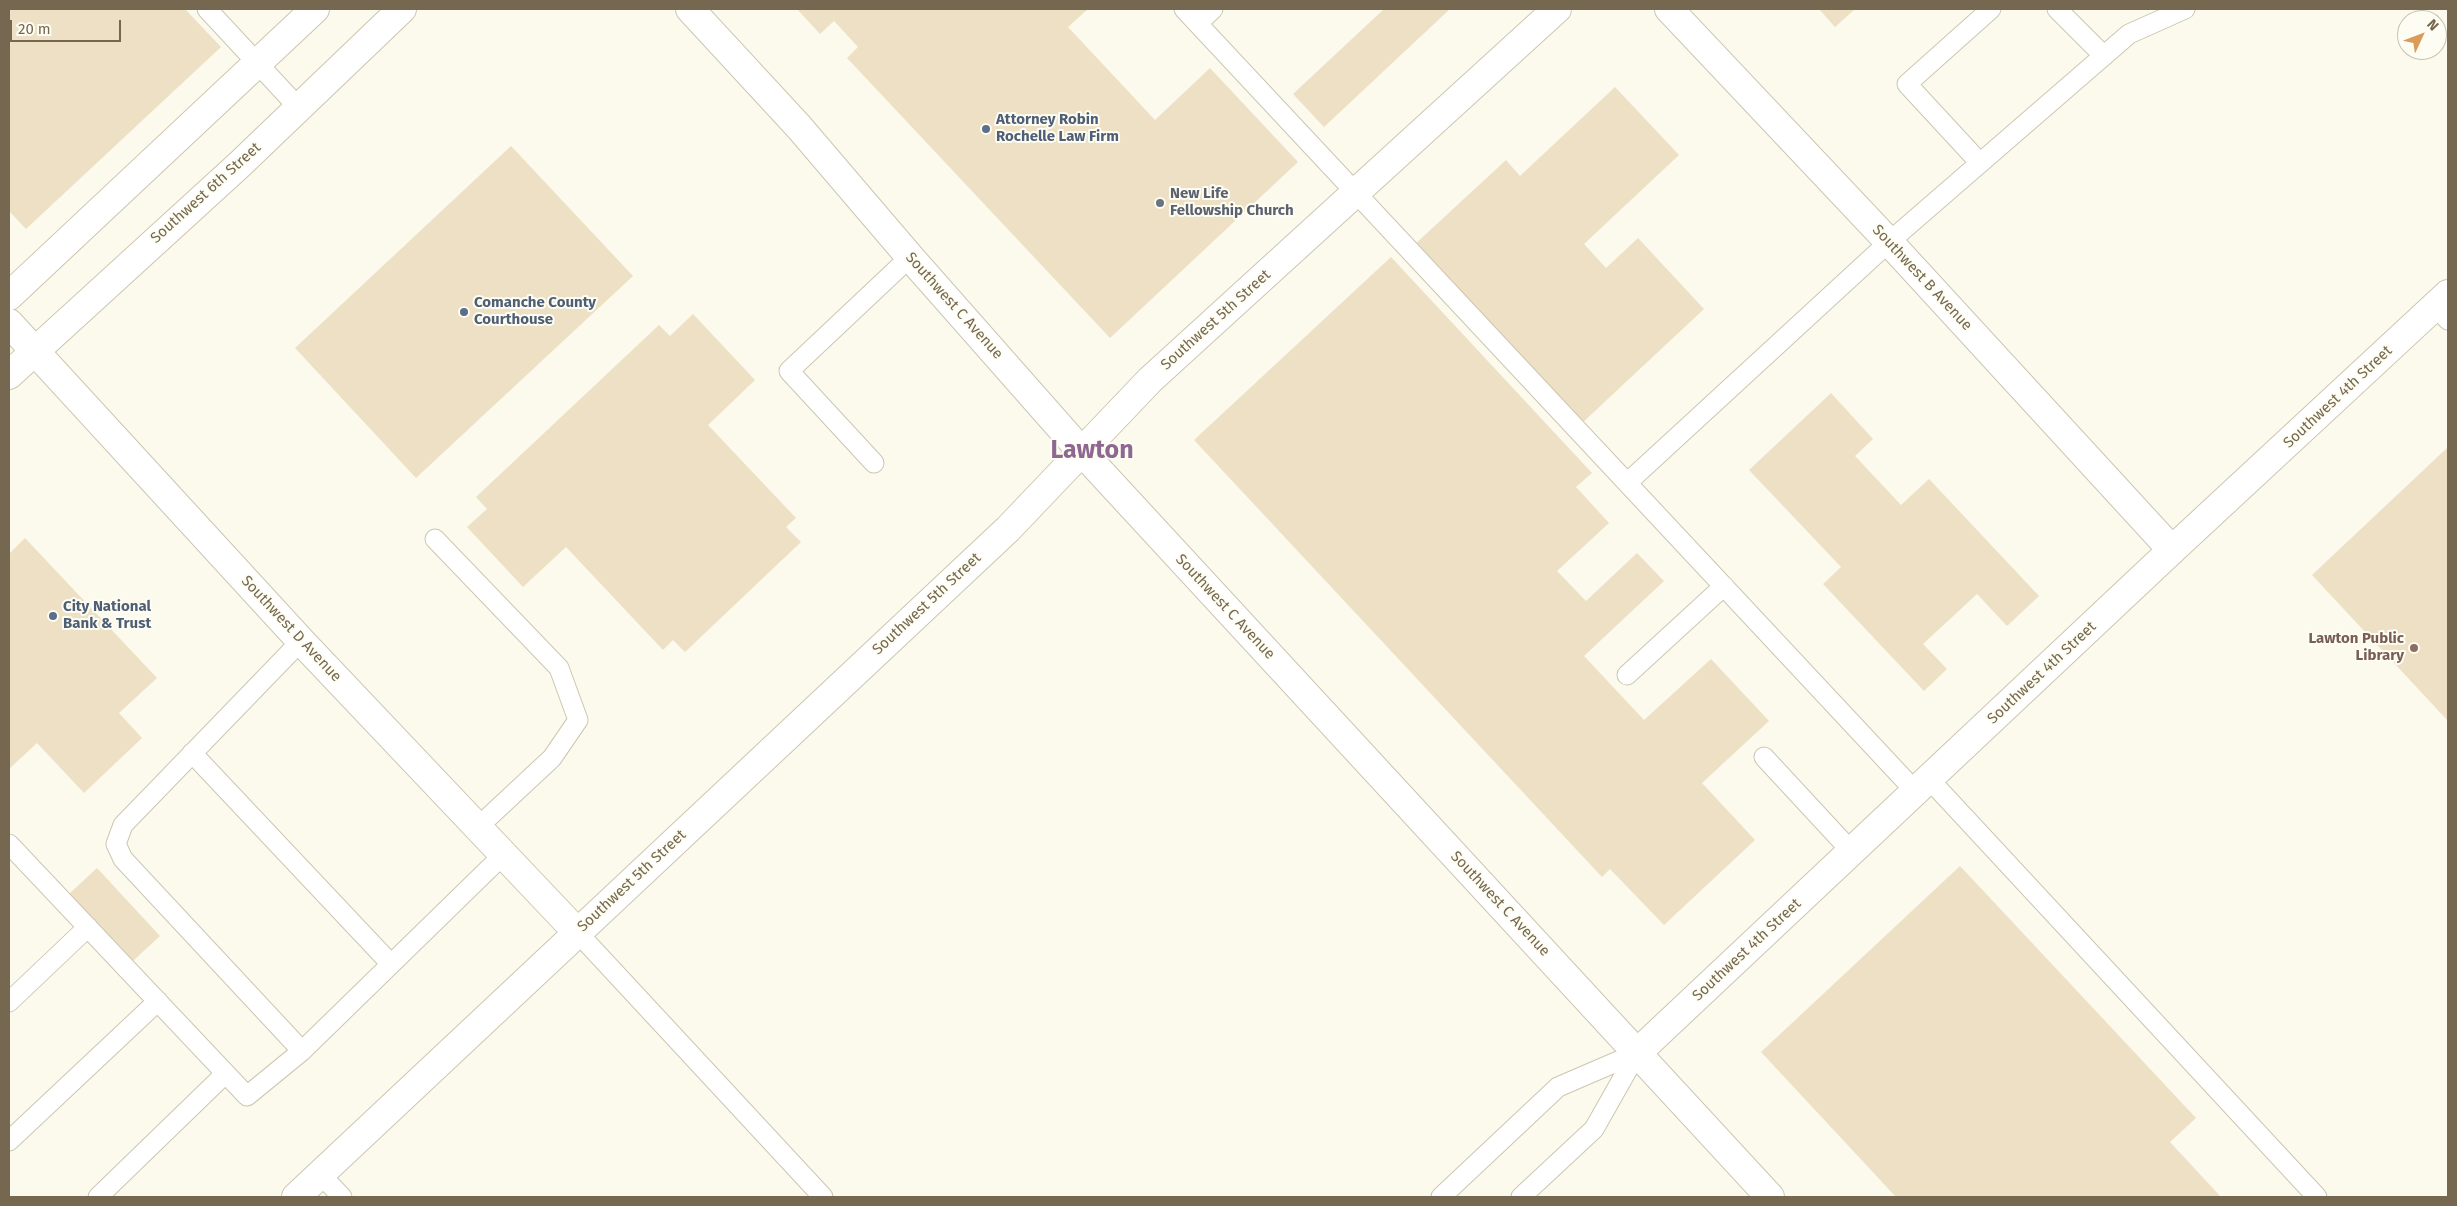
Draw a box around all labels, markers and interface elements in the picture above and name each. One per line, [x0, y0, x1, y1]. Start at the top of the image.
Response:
scale bar [12, 10, 124, 42]
north arrow [2397, 10, 2447, 60]
text: N [2423, 16, 2442, 34]
text: 20 m [18, 20, 51, 38]
place label: Attorney Robin Rochelle Law Firm [996, 111, 1119, 146]
marker: Attorney Robin Rochelle Law Firm [980, 123, 992, 135]
street label: Southwest 6th Street [147, 139, 265, 247]
place label: New Life Fellowship Church [1170, 185, 1294, 220]
marker: New Life Fellowship Church [1154, 197, 1166, 209]
street label: Southwest B Avenue [1868, 221, 1976, 335]
street label: Southwest C Avenue [901, 249, 1007, 363]
street label: Southwest 5th Street [1157, 266, 1275, 374]
place label: Comanche County Courthouse [474, 294, 596, 329]
marker: Comanche County Courthouse [458, 306, 470, 318]
street label: Southwest 4th Street [2280, 342, 2396, 452]
district label: Lawton [1050, 436, 1134, 466]
street label: Southwest 5th Street [869, 549, 985, 659]
street label: Southwest C Avenue [1172, 551, 1278, 663]
street label: Southwest D Avenue [237, 572, 345, 686]
place label: City National Bank & Trust [63, 598, 151, 633]
marker: City National Bank & Trust [47, 610, 59, 622]
street label: Southwest 4th Street [1984, 618, 2100, 728]
place label: Lawton Public Library [2309, 630, 2404, 665]
marker: Lawton Public Library [2408, 642, 2420, 654]
street label: Southwest 5th Street [574, 826, 690, 936]
street label: Southwest C Avenue [1447, 848, 1553, 960]
street label: Southwest 4th Street [1689, 895, 1805, 1005]

